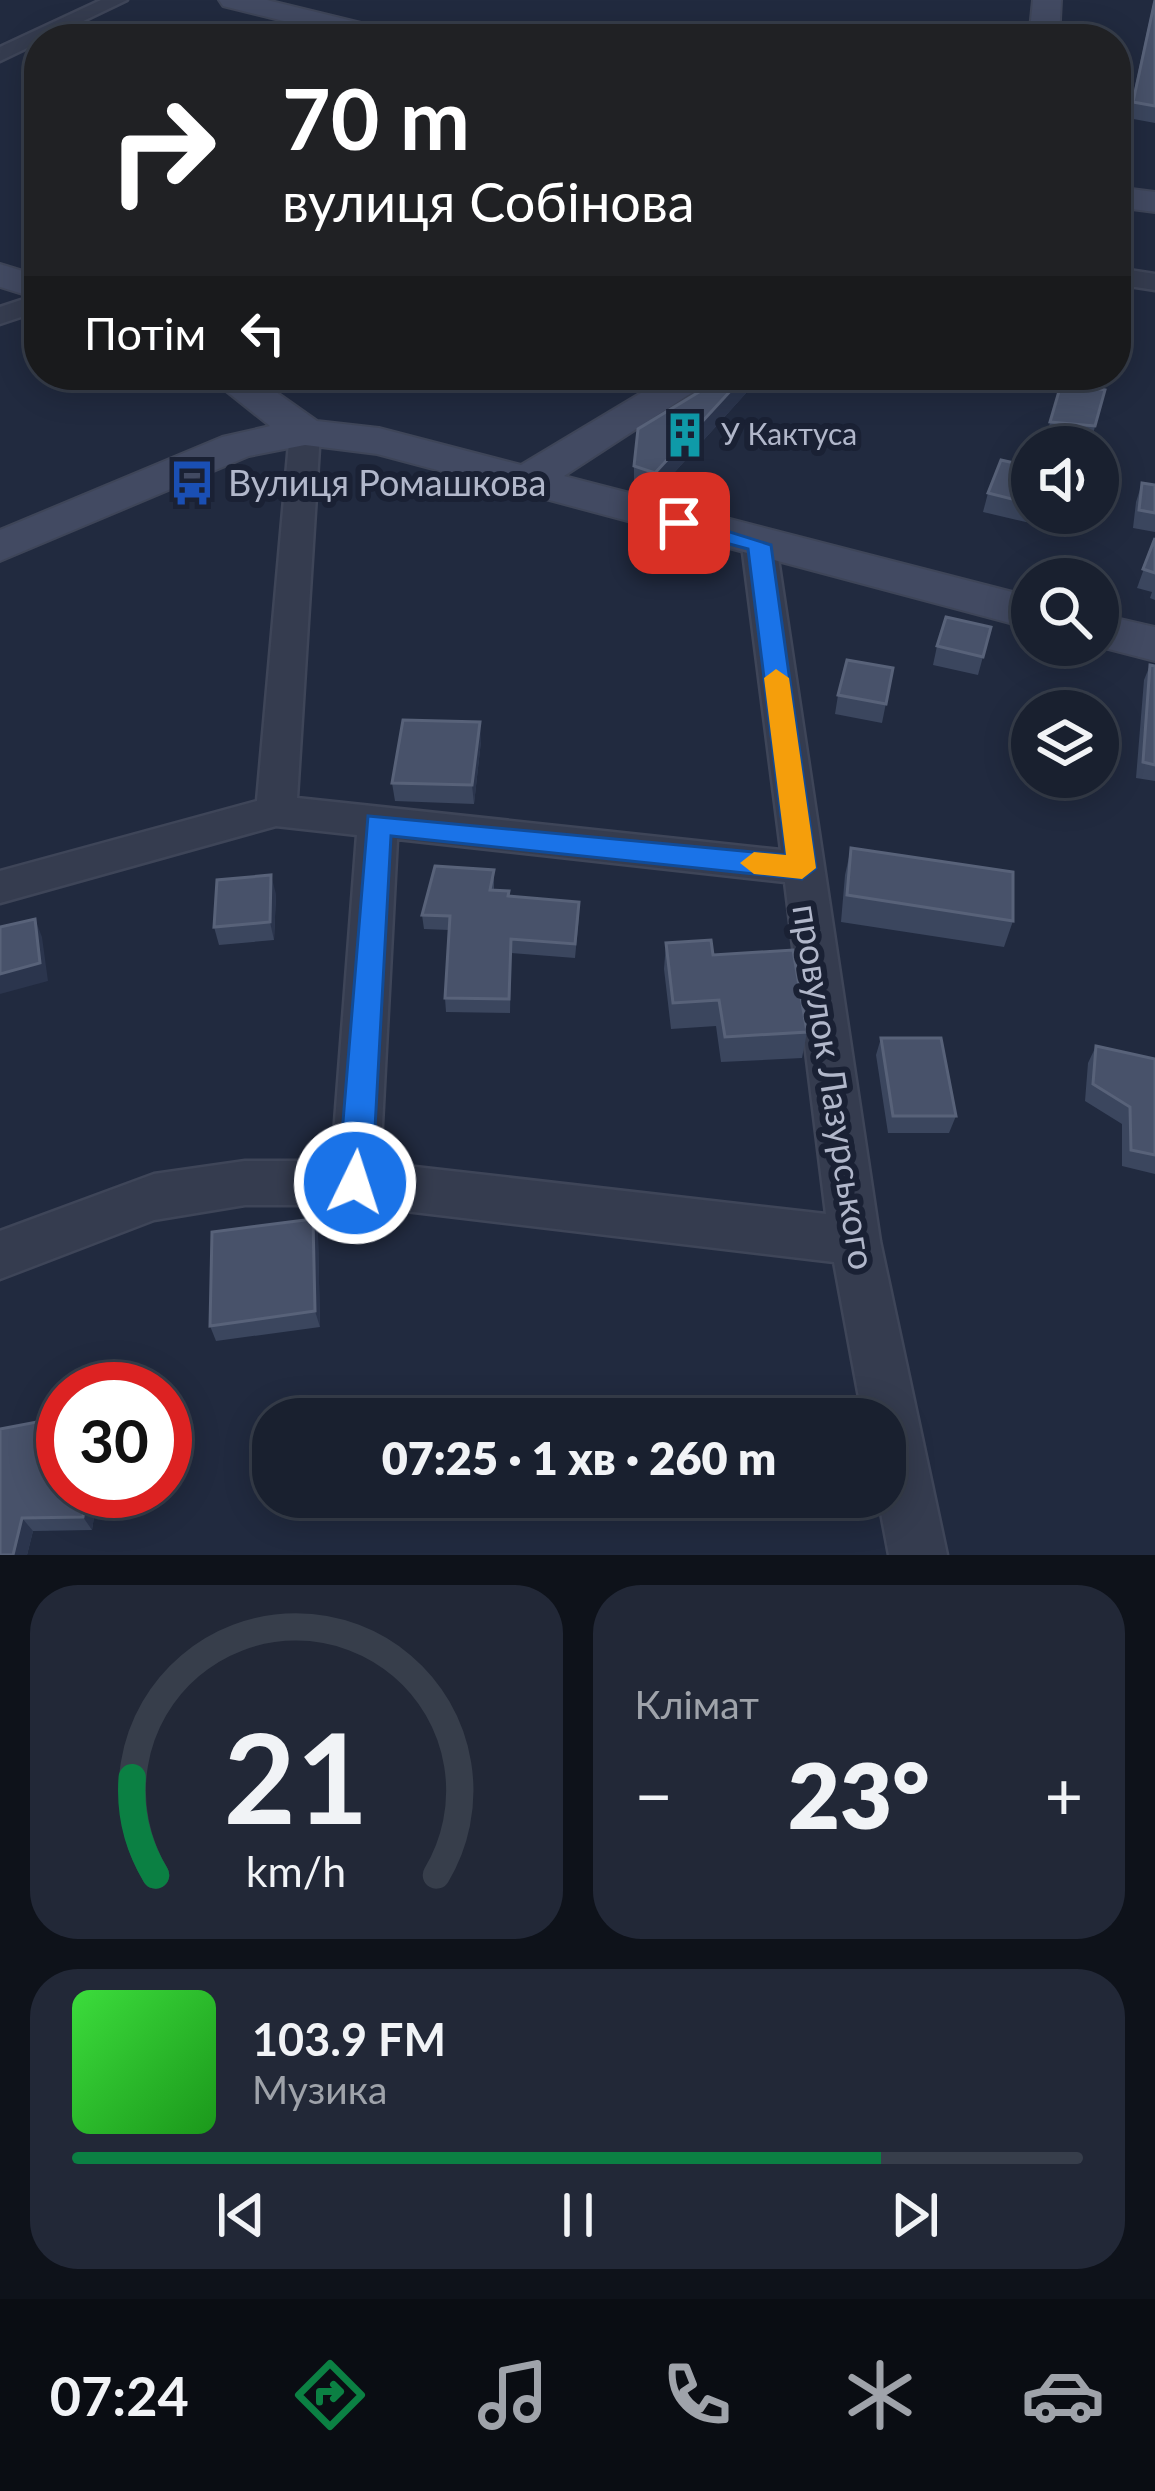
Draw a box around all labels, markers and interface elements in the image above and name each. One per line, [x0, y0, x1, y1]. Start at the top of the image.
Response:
text: 70 m [282, 67, 470, 168]
icon: right [84, 72, 240, 228]
text: вулиця Собінова [282, 169, 695, 234]
icon: left [230, 300, 296, 366]
text: Потім [84, 306, 206, 360]
building icon: У Кактуса [660, 410, 710, 460]
place label: У Кактуса [721, 415, 857, 451]
map controls [1011, 426, 1119, 798]
button: sound [1011, 426, 1119, 534]
bus stop icon: Вулиця Ромашкова [167, 458, 217, 508]
place label: Вулиця Ромашкова [228, 460, 546, 504]
pin [628, 472, 730, 574]
icon: arrive [646, 490, 712, 556]
button: search [1011, 558, 1119, 666]
button: layers [1011, 690, 1119, 798]
street label: провулок Лазурського [784, 901, 886, 1273]
position arrow [292, 1120, 418, 1246]
speed limit sign: 30 [36, 1362, 192, 1518]
text: 07:25 · 1 хв · 260 m [382, 1431, 776, 1485]
text: Клімат [635, 1681, 759, 1727]
text: 21 [224, 1701, 369, 1851]
text: 23° [788, 1740, 930, 1848]
text: − [635, 1755, 673, 1834]
text: + [1045, 1755, 1083, 1834]
text: km/h [246, 1845, 346, 1896]
text: 103.9 FM [252, 2012, 446, 2066]
text: Музика [252, 2066, 387, 2112]
icon: previous [208, 2182, 274, 2248]
icon: pause [545, 2182, 611, 2248]
icon: next [882, 2182, 948, 2248]
icon: directions [288, 2353, 372, 2437]
icon: music [471, 2353, 555, 2437]
icon: phone [655, 2353, 739, 2437]
icon: climate [838, 2353, 922, 2437]
icon: car [1021, 2353, 1105, 2437]
text: 07:24 [50, 2363, 189, 2428]

